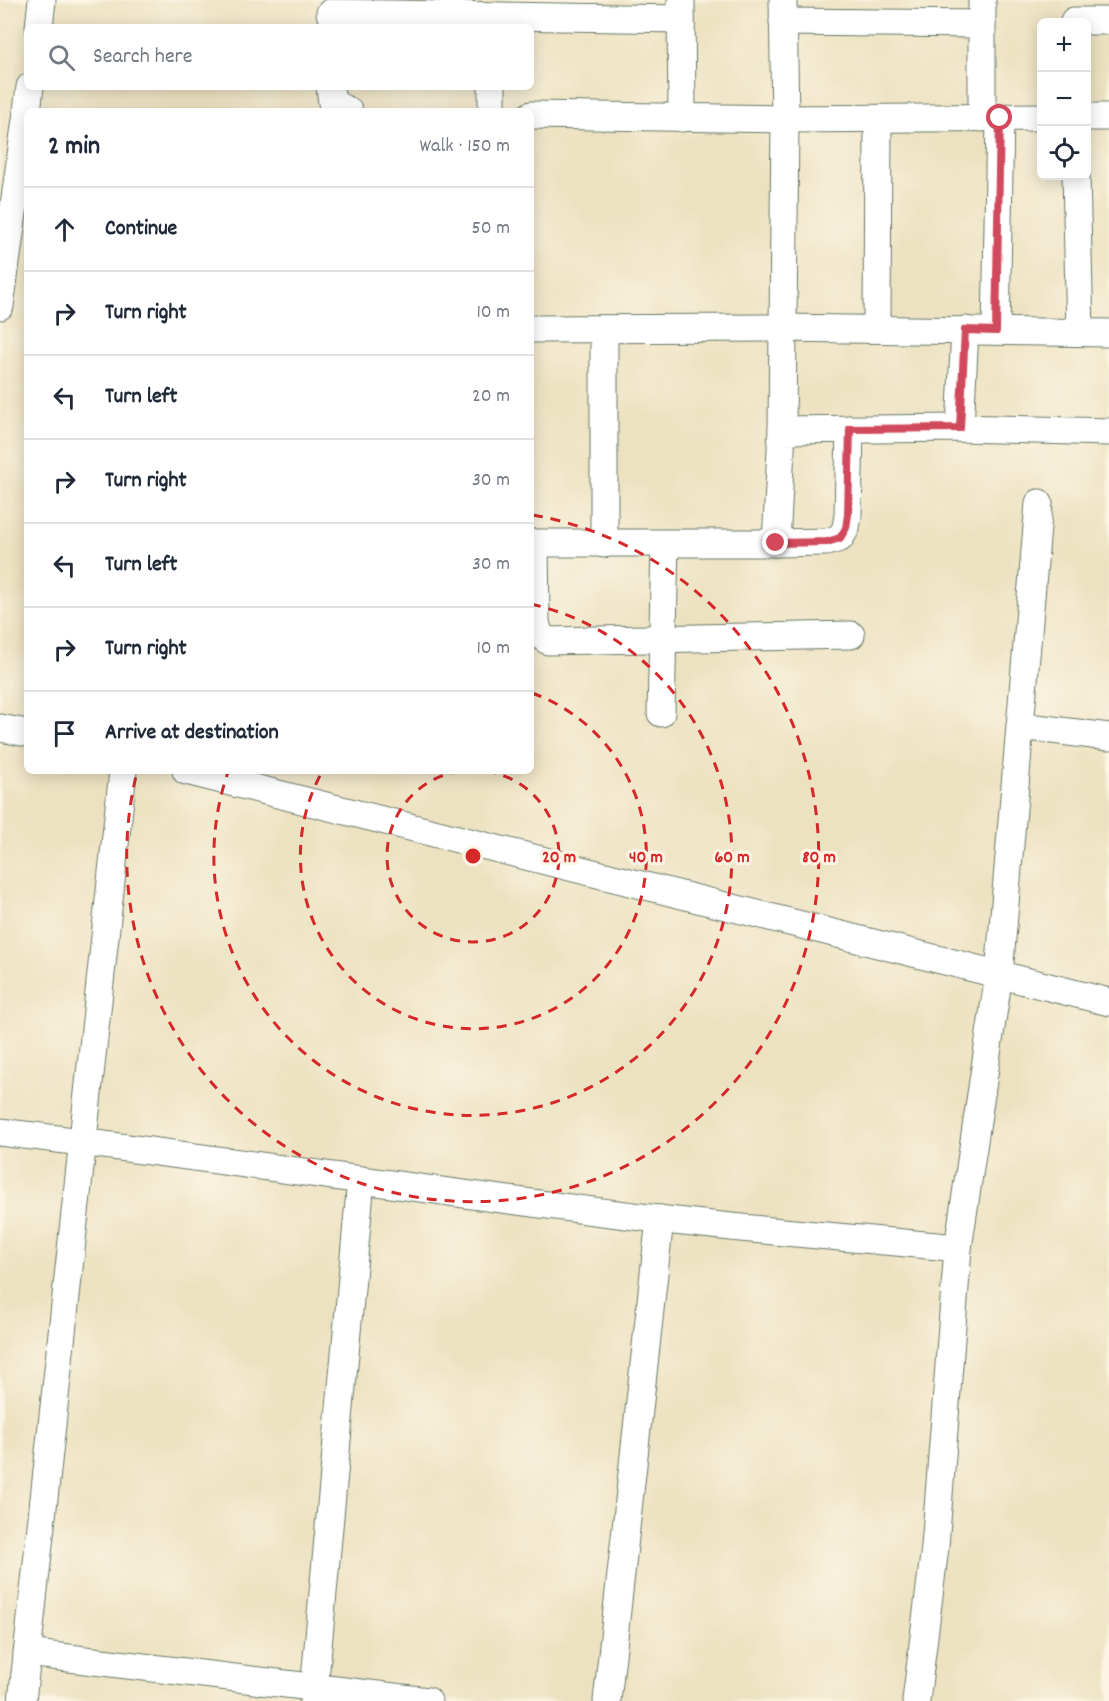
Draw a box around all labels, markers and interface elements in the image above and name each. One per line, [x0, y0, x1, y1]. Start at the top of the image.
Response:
map controls [1037, 18, 1091, 180]
button: + [1037, 18, 1091, 72]
search box [24, 24, 534, 90]
icon: search [45, 41, 78, 74]
text: Search here [93, 42, 192, 73]
button: − [1037, 72, 1091, 126]
route start [986, 104, 1012, 130]
button: locate [1037, 126, 1091, 180]
text: 2 min [48, 129, 100, 166]
text: Walk · 150 m [420, 133, 510, 161]
icon: ahead [48, 213, 81, 246]
text: Continue [105, 214, 177, 245]
text: 50 m [472, 215, 510, 243]
icon: right [48, 297, 81, 330]
text: Turn right [105, 298, 187, 329]
text: 10 m [476, 299, 510, 327]
icon: left [48, 381, 81, 414]
text: Turn left [105, 382, 177, 413]
text: 20 m [472, 383, 510, 411]
icon: right [48, 465, 81, 498]
text: Turn right [105, 466, 187, 497]
text: 30 m [472, 467, 510, 495]
route end [762, 529, 788, 555]
icon: left [48, 549, 81, 582]
text: Turn left [105, 550, 177, 581]
text: 30 m [472, 551, 510, 579]
icon: right [48, 633, 81, 666]
text: Turn right [105, 634, 187, 665]
text: 10 m [476, 635, 510, 663]
icon: arrive [48, 717, 81, 750]
text: Arrive at destination [105, 718, 279, 749]
centre of rings [463, 846, 483, 866]
text: 20 m [542, 846, 576, 871]
text: 40 m [629, 846, 663, 871]
text: 60 m [714, 846, 750, 871]
text: 80 m [802, 846, 836, 871]

